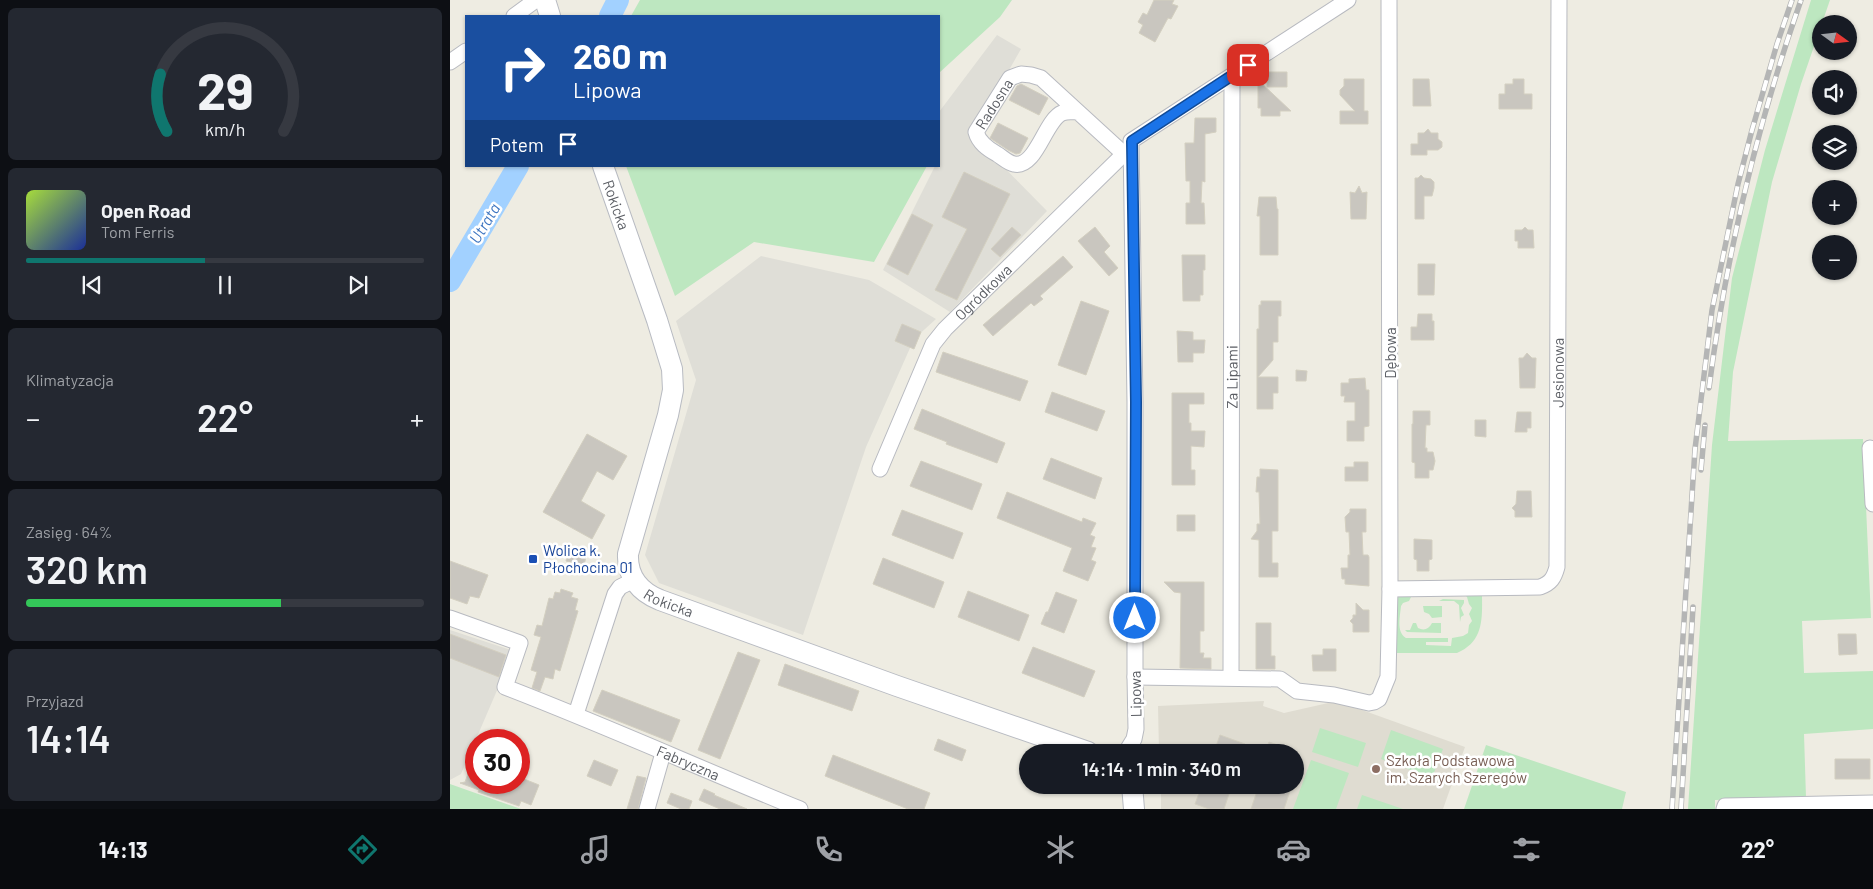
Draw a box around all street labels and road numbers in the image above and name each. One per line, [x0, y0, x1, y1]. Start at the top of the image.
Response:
street label: Radosna [971, 75, 1016, 132]
street label: Rokicka [600, 177, 634, 232]
street label: Ogródkowa [951, 260, 1015, 324]
street label: Dębowa [1381, 327, 1399, 379]
street label: Jesionowa [1549, 338, 1567, 408]
street label: Za Lipami [1222, 345, 1241, 409]
street label: Rokicka [641, 585, 696, 620]
street label: Lipowa [1126, 670, 1144, 718]
street label: Fabryczna [654, 741, 723, 784]

